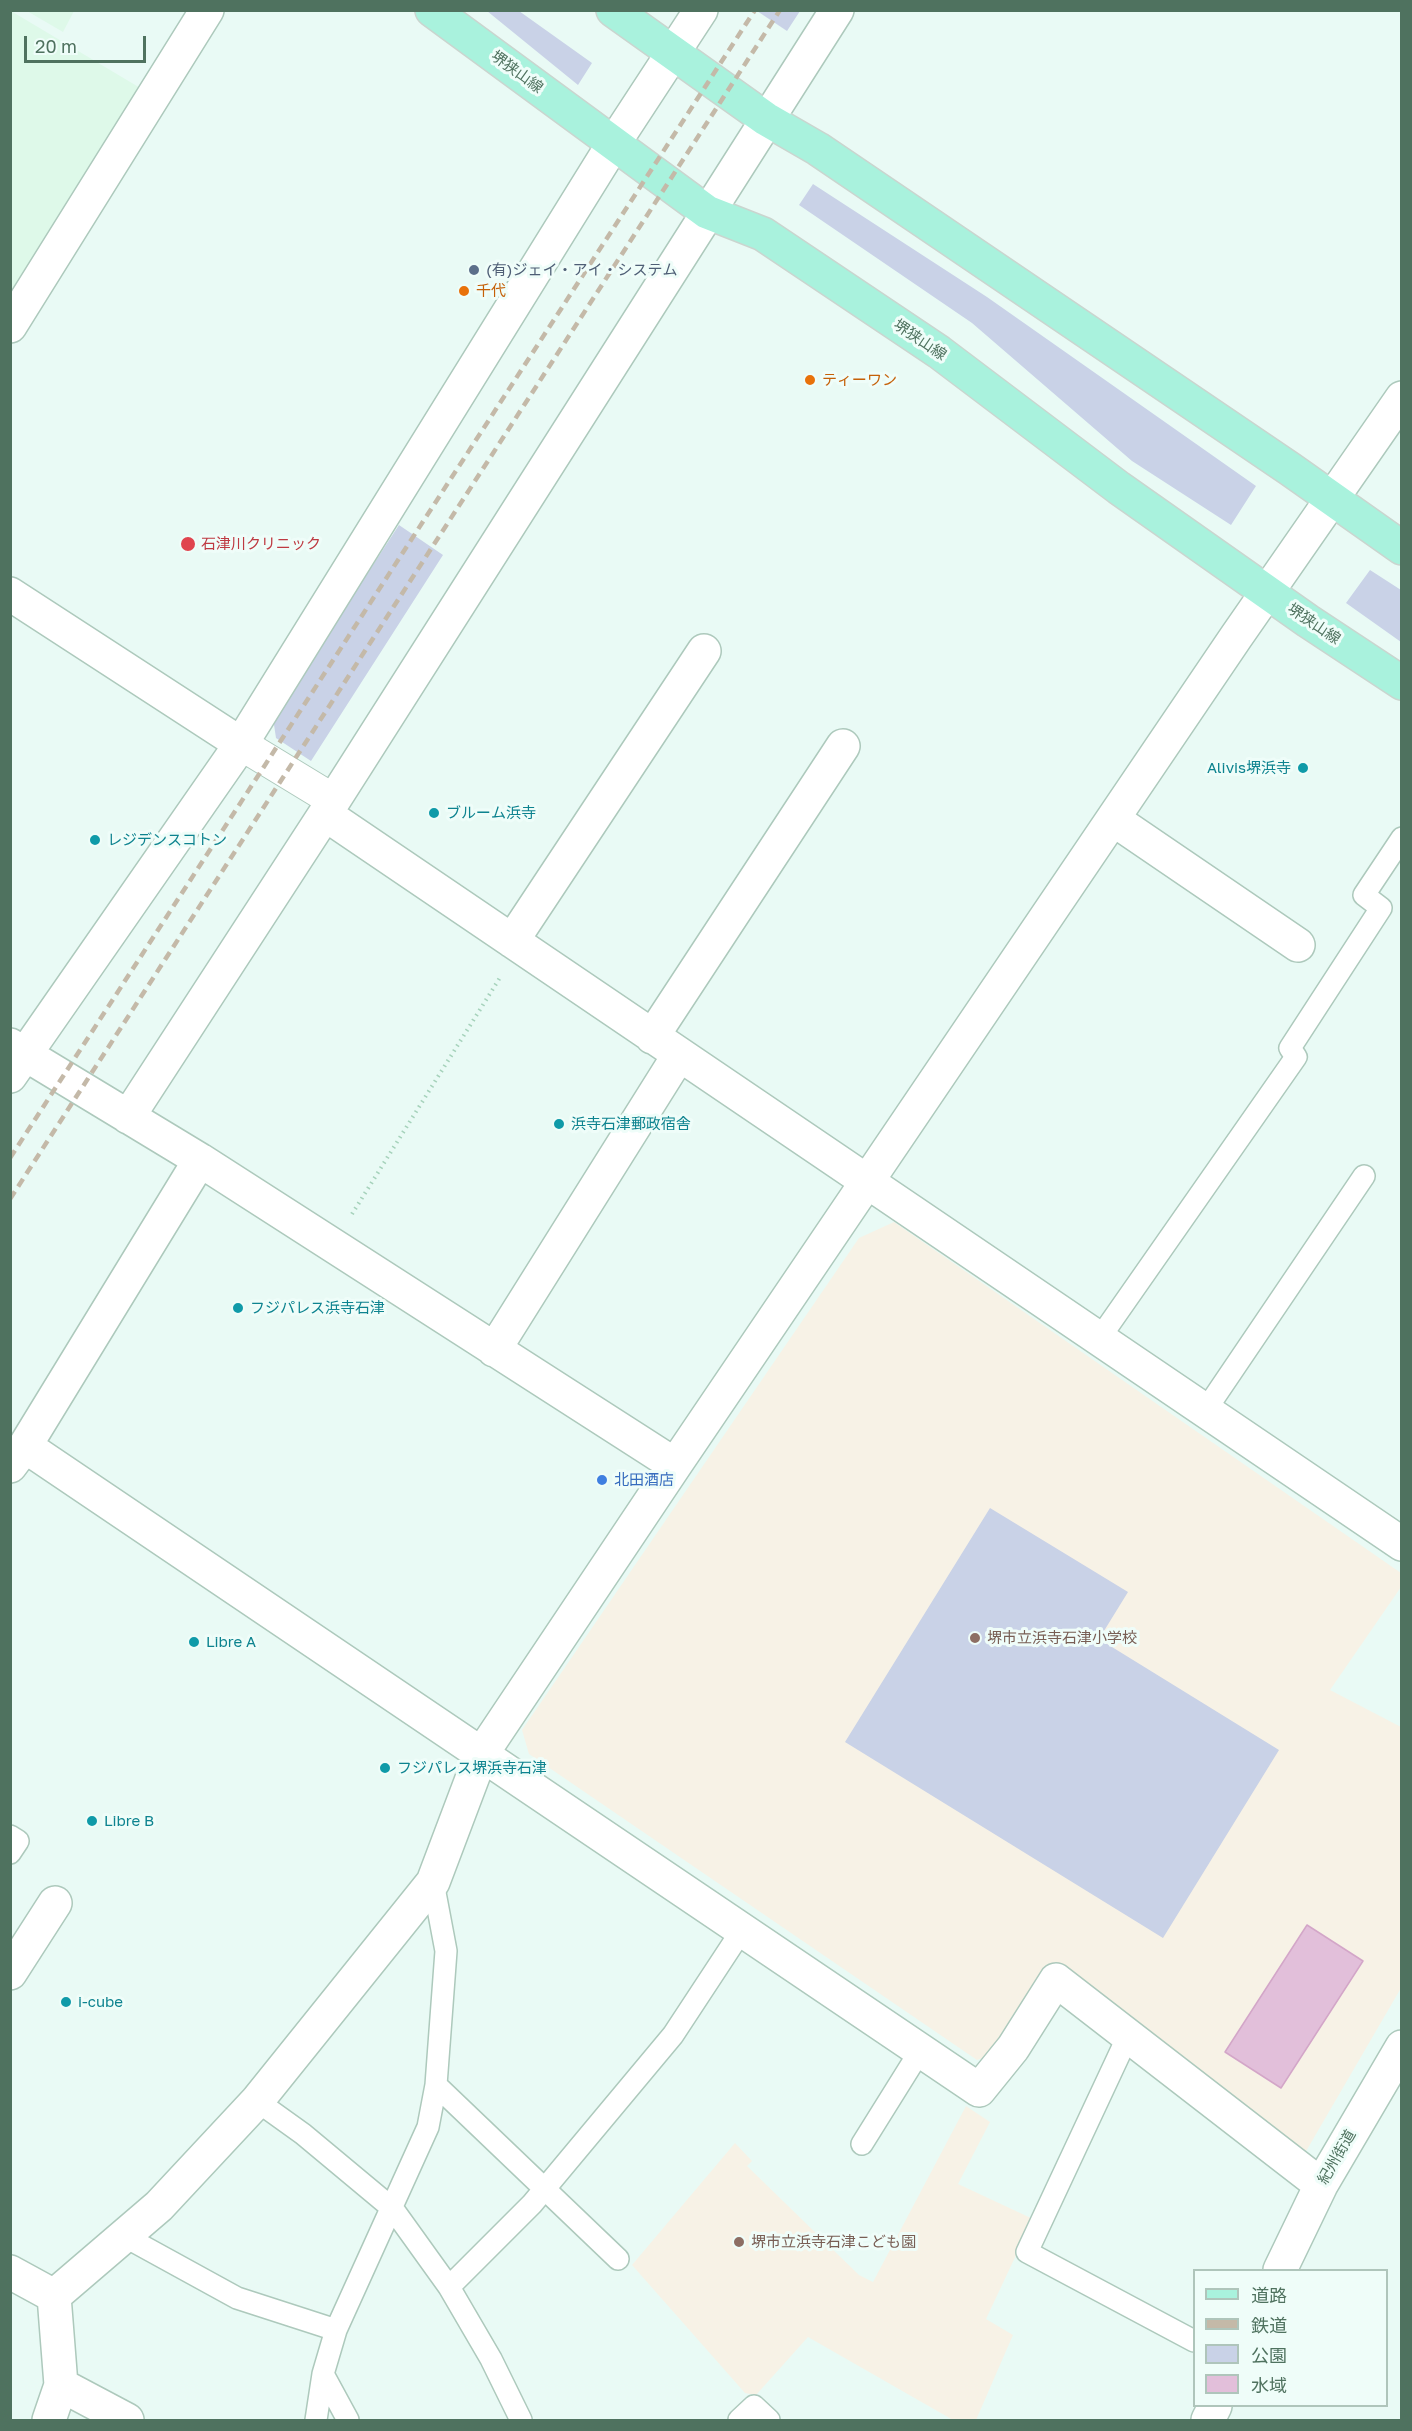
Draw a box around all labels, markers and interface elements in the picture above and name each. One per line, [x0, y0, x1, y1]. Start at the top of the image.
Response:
scale bar [27, 24, 148, 62]
text: 20 m [35, 35, 77, 57]
street label: 堺狭山線 [487, 47, 547, 97]
place label: (有)ジェイ・アイ・システム [486, 261, 677, 279]
marker: (有)ジェイ・アイ・システム [467, 263, 481, 277]
place label: 千代 [476, 282, 506, 300]
marker: 千代 [457, 284, 471, 298]
street label: 堺狭山線 [890, 316, 950, 364]
place label: ティーワン [822, 371, 897, 389]
marker: ティーワン [803, 373, 817, 387]
marker: 石津川クリニック [179, 535, 197, 553]
place label: 石津川クリニック [201, 535, 321, 553]
street label: 堺狭山線 [1284, 600, 1344, 648]
place label: Alivis堺浜寺 [1207, 759, 1291, 777]
marker: Alivis堺浜寺 [1296, 761, 1310, 775]
place label: ブルーム浜寺 [446, 804, 536, 822]
marker: ブルーム浜寺 [427, 806, 441, 820]
place label: レジデンスコトン [107, 831, 227, 849]
marker: レジデンスコトン [88, 833, 102, 847]
place label: 浜寺石津郵政宿舎 [571, 1115, 691, 1133]
marker: 浜寺石津郵政宿舎 [552, 1117, 566, 1131]
place label: フジパレス浜寺石津 [250, 1299, 385, 1317]
marker: フジパレス浜寺石津 [231, 1301, 245, 1315]
place label: 北田酒店 [614, 1471, 674, 1489]
marker: 北田酒店 [595, 1473, 609, 1487]
place label: 堺市立浜寺石津小学校 [987, 1629, 1137, 1647]
marker: 堺市立浜寺石津小学校 [968, 1631, 982, 1645]
place label: Libre A [206, 1633, 256, 1651]
marker: Libre A [187, 1635, 201, 1649]
place label: フジパレス堺浜寺石津 [397, 1759, 547, 1777]
marker: フジパレス堺浜寺石津 [378, 1761, 392, 1775]
place label: Libre B [104, 1812, 154, 1830]
marker: Libre B [85, 1814, 99, 1828]
place label: i-cube [78, 1993, 123, 2011]
marker: i-cube [59, 1995, 73, 2009]
street label: 紀州街道 [1314, 2127, 1360, 2187]
place label: 堺市立浜寺石津こども園 [751, 2233, 916, 2251]
marker: 堺市立浜寺石津こども園 [732, 2235, 746, 2249]
legend [1193, 2269, 1388, 2407]
text: 道路 [1251, 2284, 1287, 2306]
text: 鉄道 [1251, 2314, 1287, 2336]
text: 公園 [1251, 2344, 1287, 2366]
text: 水域 [1251, 2374, 1287, 2396]

